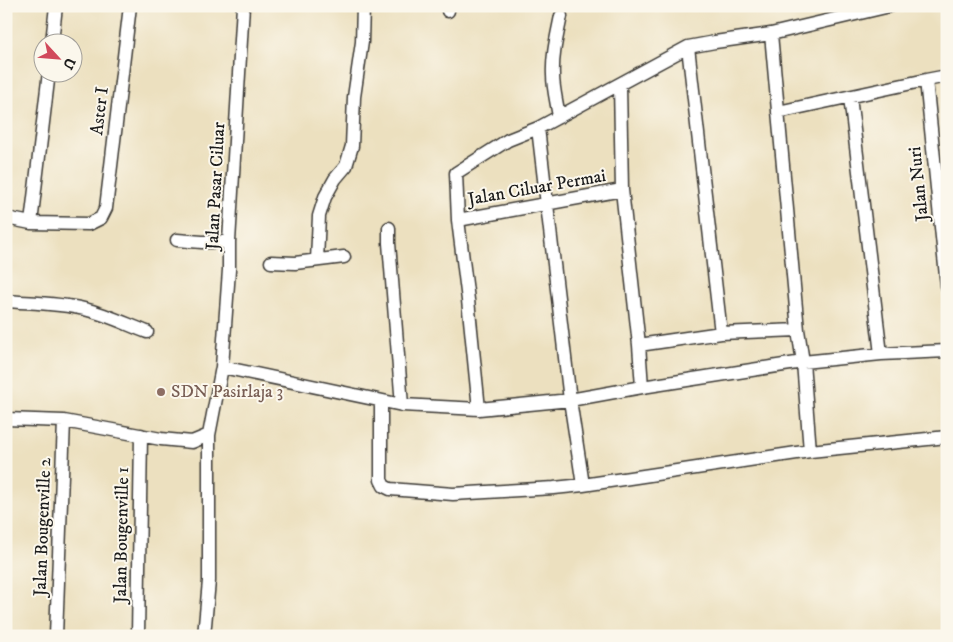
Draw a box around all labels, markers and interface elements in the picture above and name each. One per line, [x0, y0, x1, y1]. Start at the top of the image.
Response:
north arrow [32, 32, 82, 82]
text: U [58, 54, 79, 72]
street label: Aster I [86, 86, 114, 136]
street label: Jalan Pasar Ciluar [202, 121, 230, 252]
street label: Jalan Nuri [904, 145, 934, 225]
street label: Jalan Ciluar Permai [464, 165, 608, 211]
place label: SDN Pasirlaja 3 [171, 381, 283, 403]
marker: SDN Pasirlaja 3 [155, 386, 167, 398]
street label: Jalan Bougenville 2 [30, 457, 56, 599]
street label: Jalan Bougenville 1 [110, 467, 134, 605]

